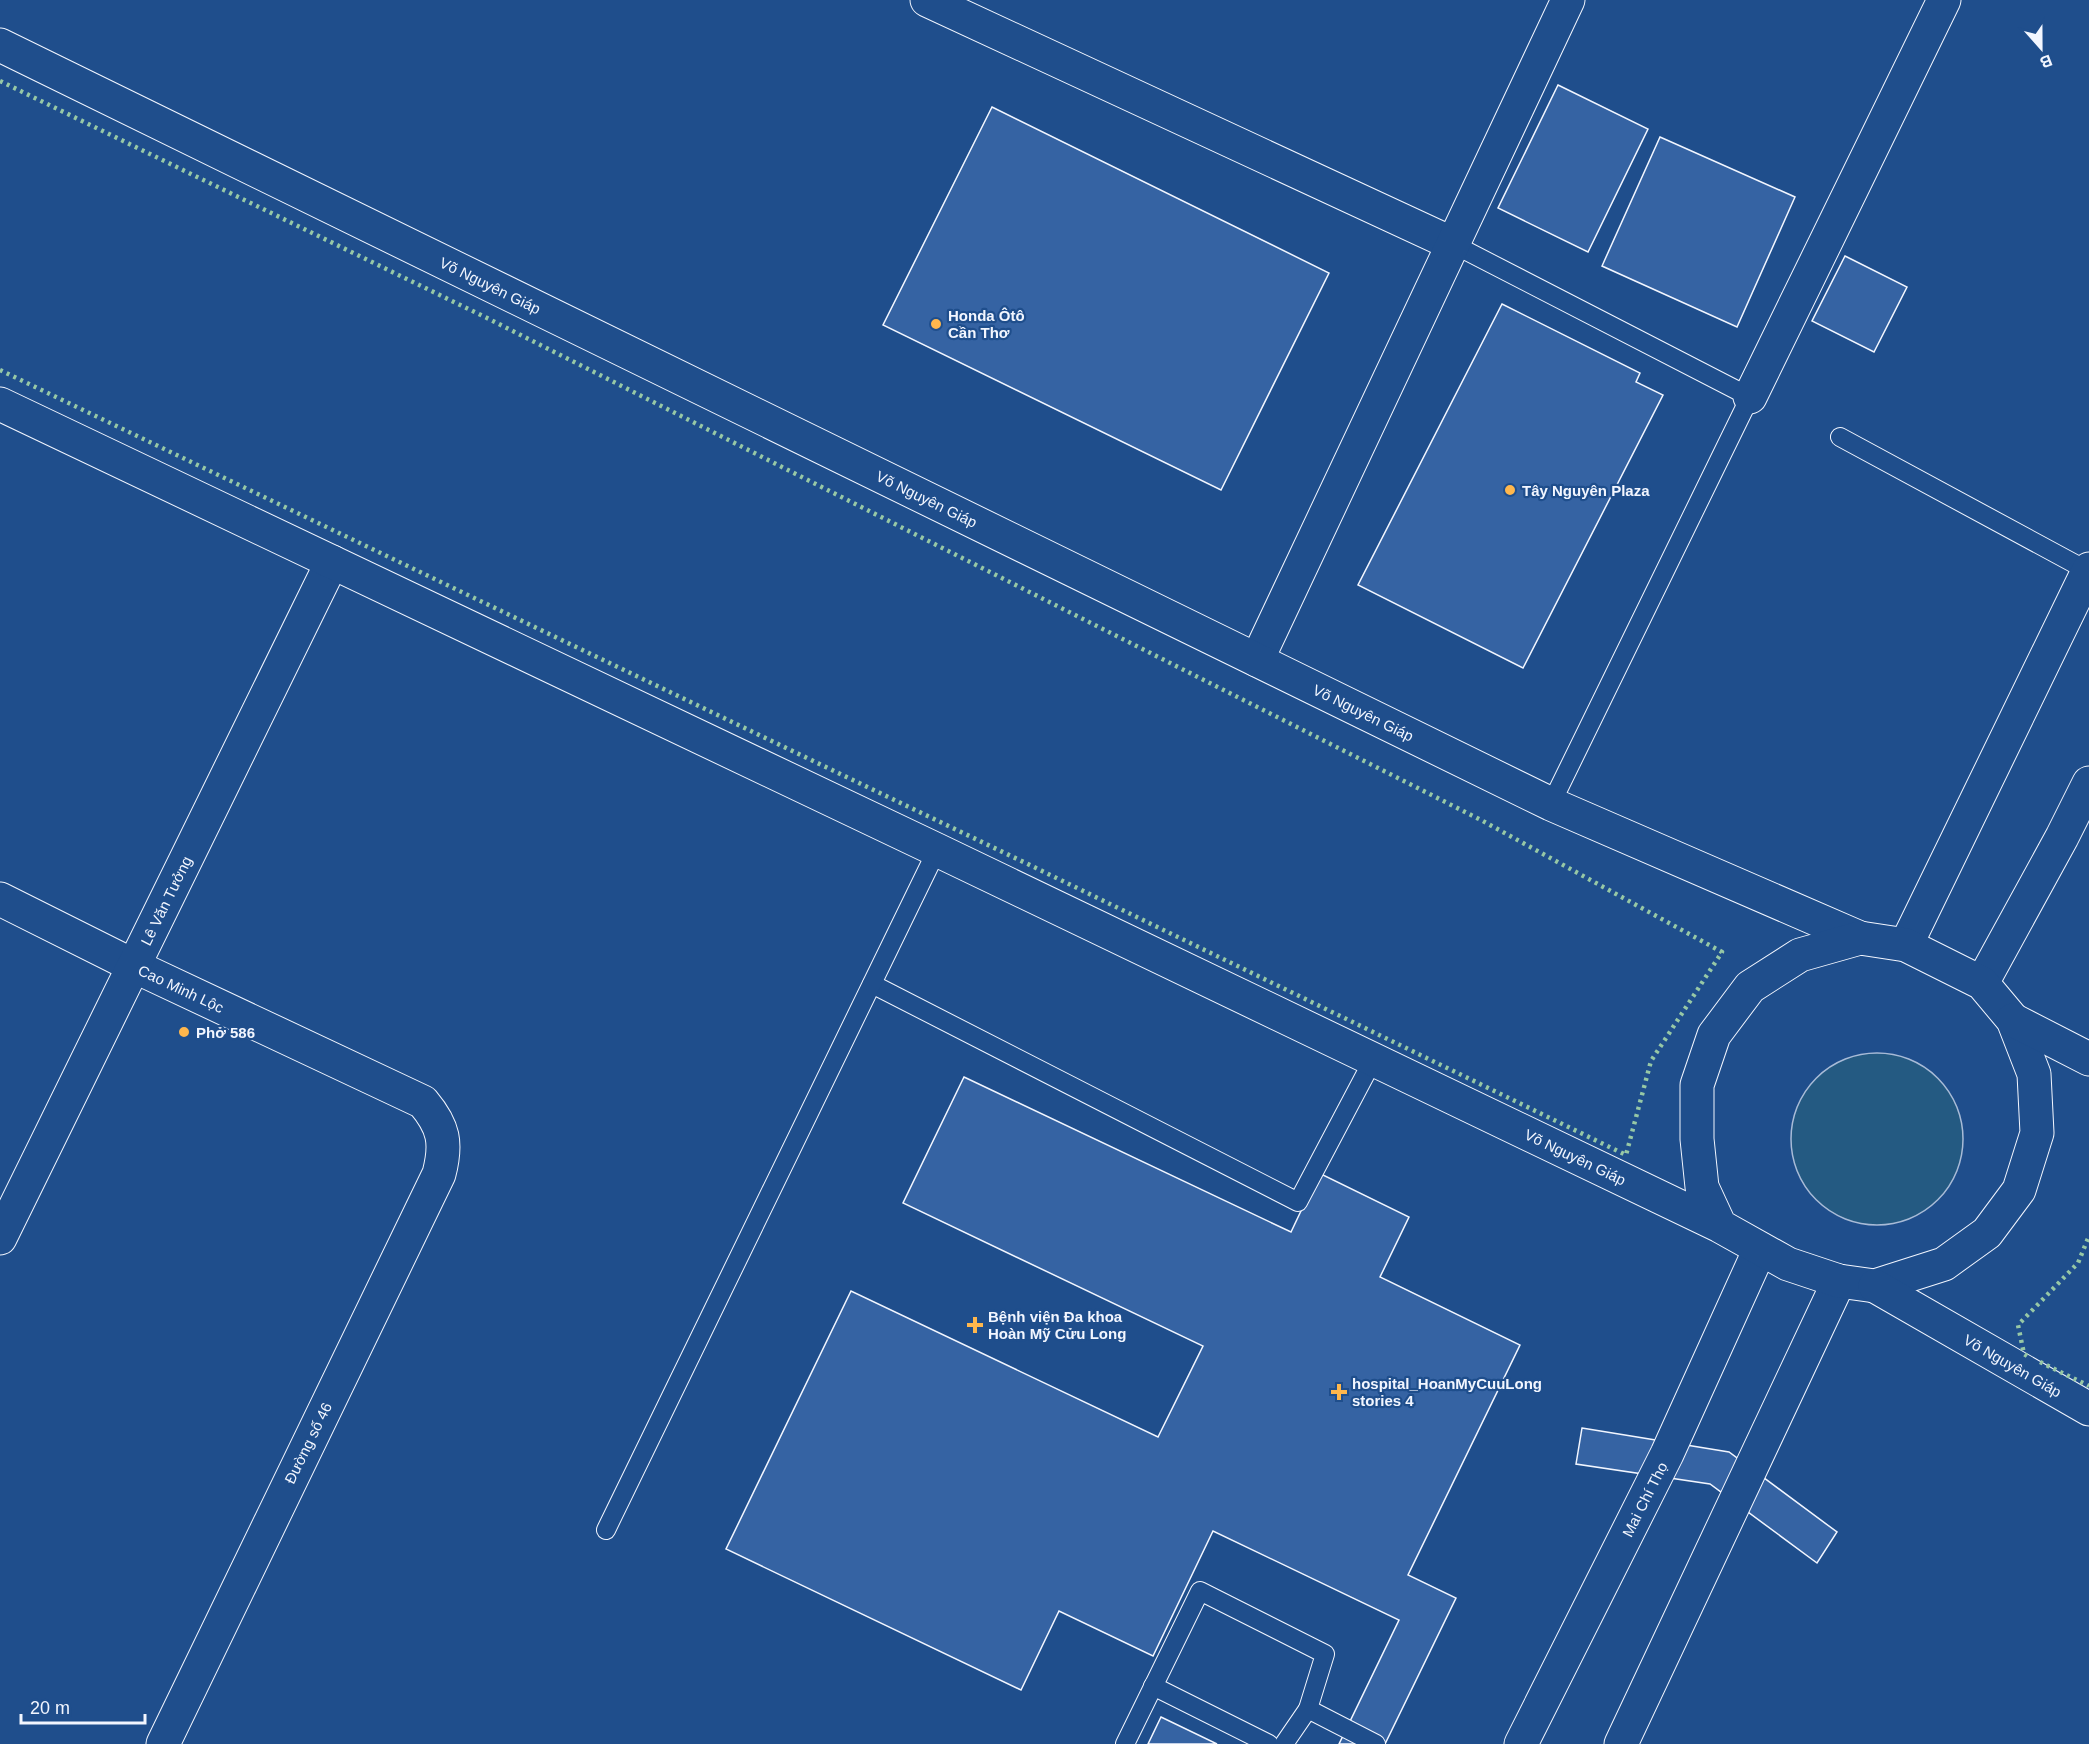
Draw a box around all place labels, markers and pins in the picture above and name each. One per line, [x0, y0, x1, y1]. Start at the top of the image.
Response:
place label: Honda Ôtô Cần Thơ [948, 307, 1025, 341]
marker: Honda Ôtô Cần Thơ [929, 317, 943, 331]
place label: Tây Nguyên Plaza [1522, 482, 1650, 499]
marker: Tây Nguyên Plaza [1503, 483, 1517, 497]
place label: Phở 586 [196, 1024, 255, 1041]
marker: Phở 586 [177, 1025, 191, 1039]
place label: Bệnh viện Đa khoa Hoàn Mỹ Cửu Long [988, 1308, 1126, 1342]
marker: Bệnh viện Đa khoa Hoàn Mỹ Cửu Long [966, 1316, 984, 1334]
place label: hospital_HoanMyCuuLong stories 4 [1352, 1375, 1542, 1409]
marker: hospital_HoanMyCuuLong stories 4 [1330, 1383, 1348, 1401]

